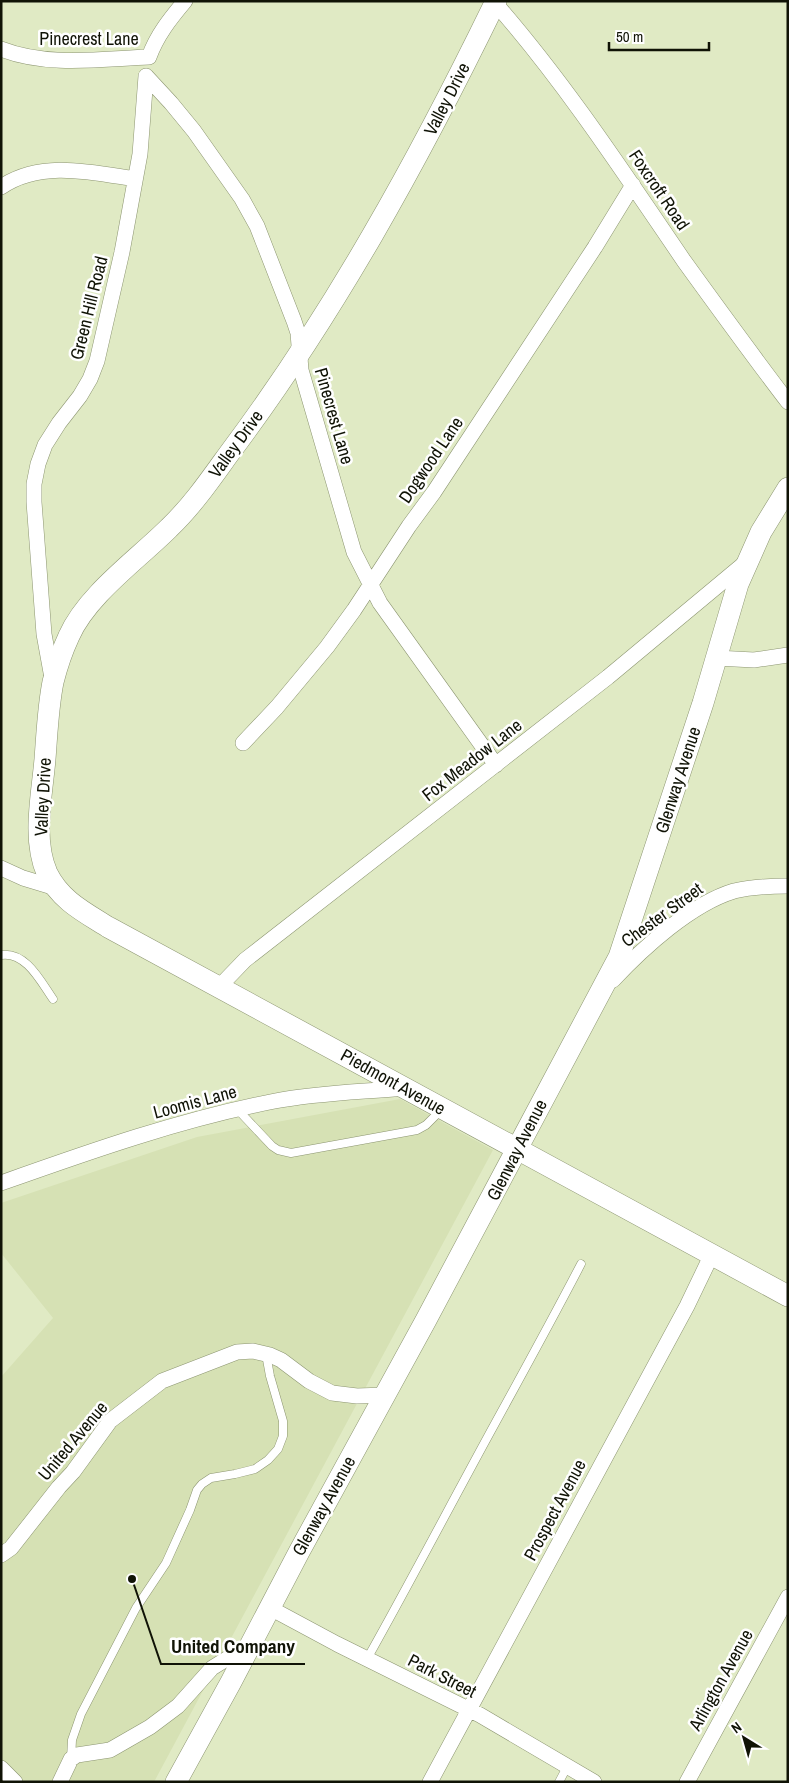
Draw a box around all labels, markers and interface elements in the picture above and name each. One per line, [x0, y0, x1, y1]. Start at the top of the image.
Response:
scale bar [609, 20, 709, 52]
street label: Pinecrest Lane [39, 26, 139, 51]
text: 50 m [616, 26, 643, 47]
street label: Valley Drive [418, 58, 476, 139]
street label: Foxcroft Road [623, 145, 695, 235]
street label: Green Hill Road [64, 254, 113, 362]
street label: Pinecrest Lane [309, 365, 360, 467]
street label: Valley Drive [202, 405, 269, 483]
street label: Dogwood Lane [392, 412, 469, 508]
street label: Fox Meadow Lane [416, 713, 527, 807]
street label: Glenway Avenue [649, 723, 706, 836]
street label: Valley Drive [28, 757, 57, 837]
street label: Chester Street [616, 877, 708, 953]
street label: Piedmont Avenue [336, 1042, 450, 1121]
street label: Loomis Lane [150, 1078, 239, 1125]
street label: Glenway Avenue [480, 1095, 553, 1205]
street label: United Avenue [32, 1396, 113, 1486]
street label: Glenway Avenue [286, 1451, 361, 1560]
street label: Prospect Avenue [517, 1455, 592, 1565]
street label: Arlington Avenue [682, 1625, 759, 1736]
callout: United Company [161, 1630, 305, 1664]
text: United Company [171, 1633, 295, 1659]
street label: Park Street [404, 1648, 481, 1703]
north arrow [719, 1713, 769, 1763]
text: N [727, 1718, 745, 1737]

